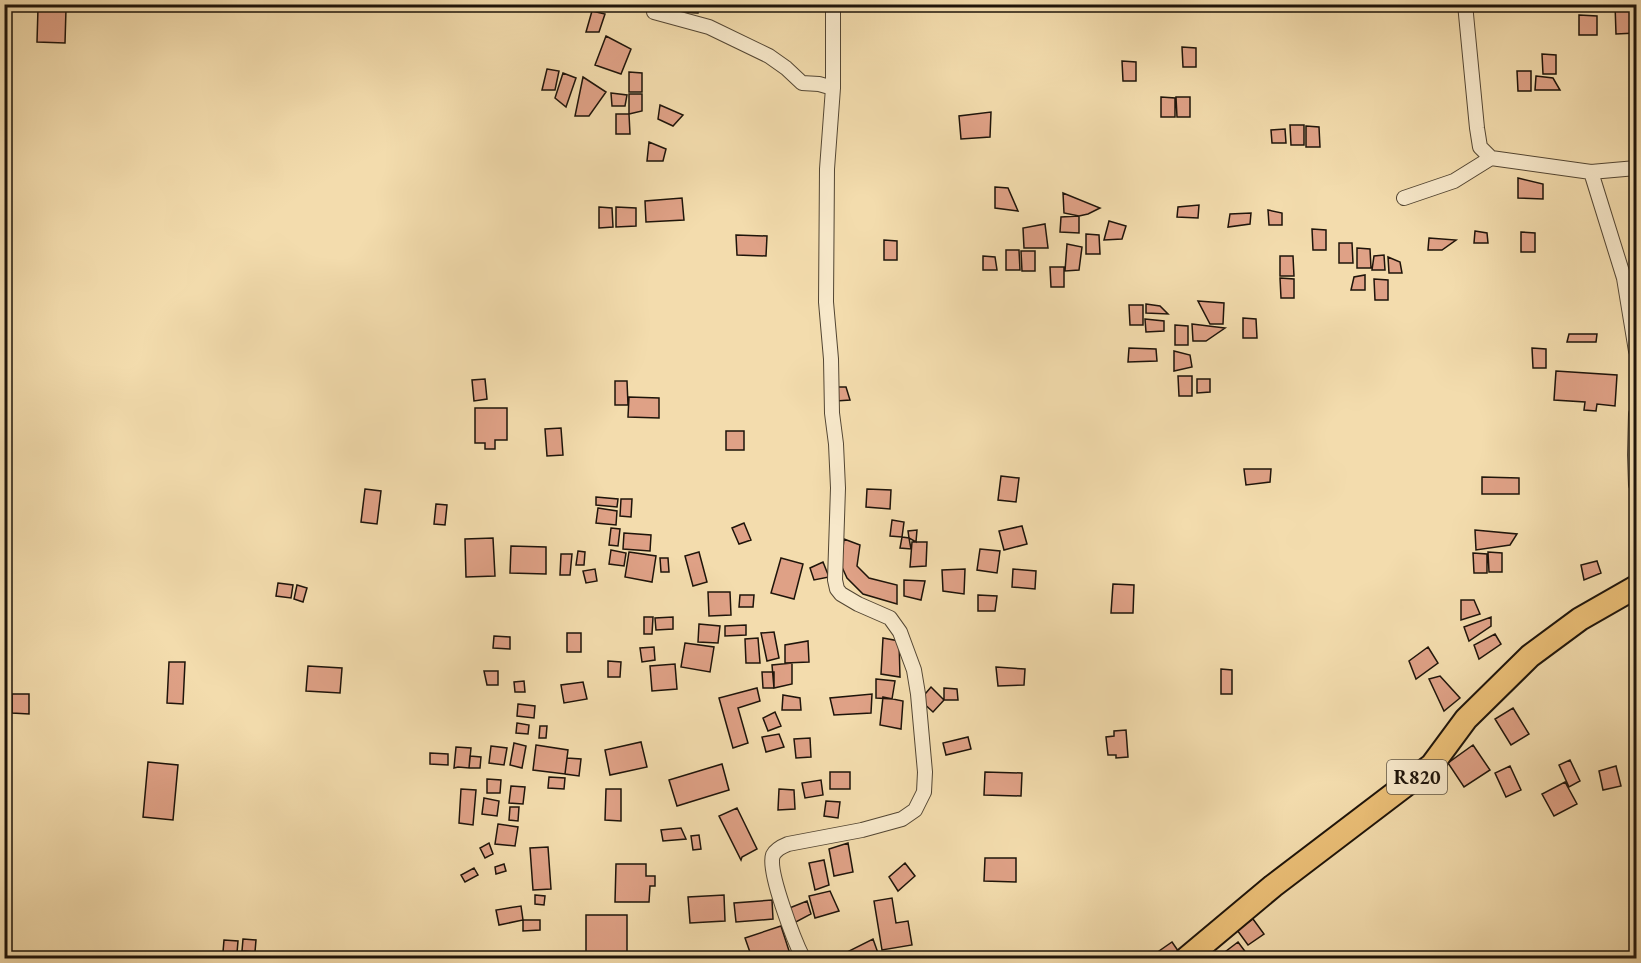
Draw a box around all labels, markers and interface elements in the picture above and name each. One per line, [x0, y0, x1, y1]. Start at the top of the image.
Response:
road number: R820 [1387, 760, 1447, 794]

